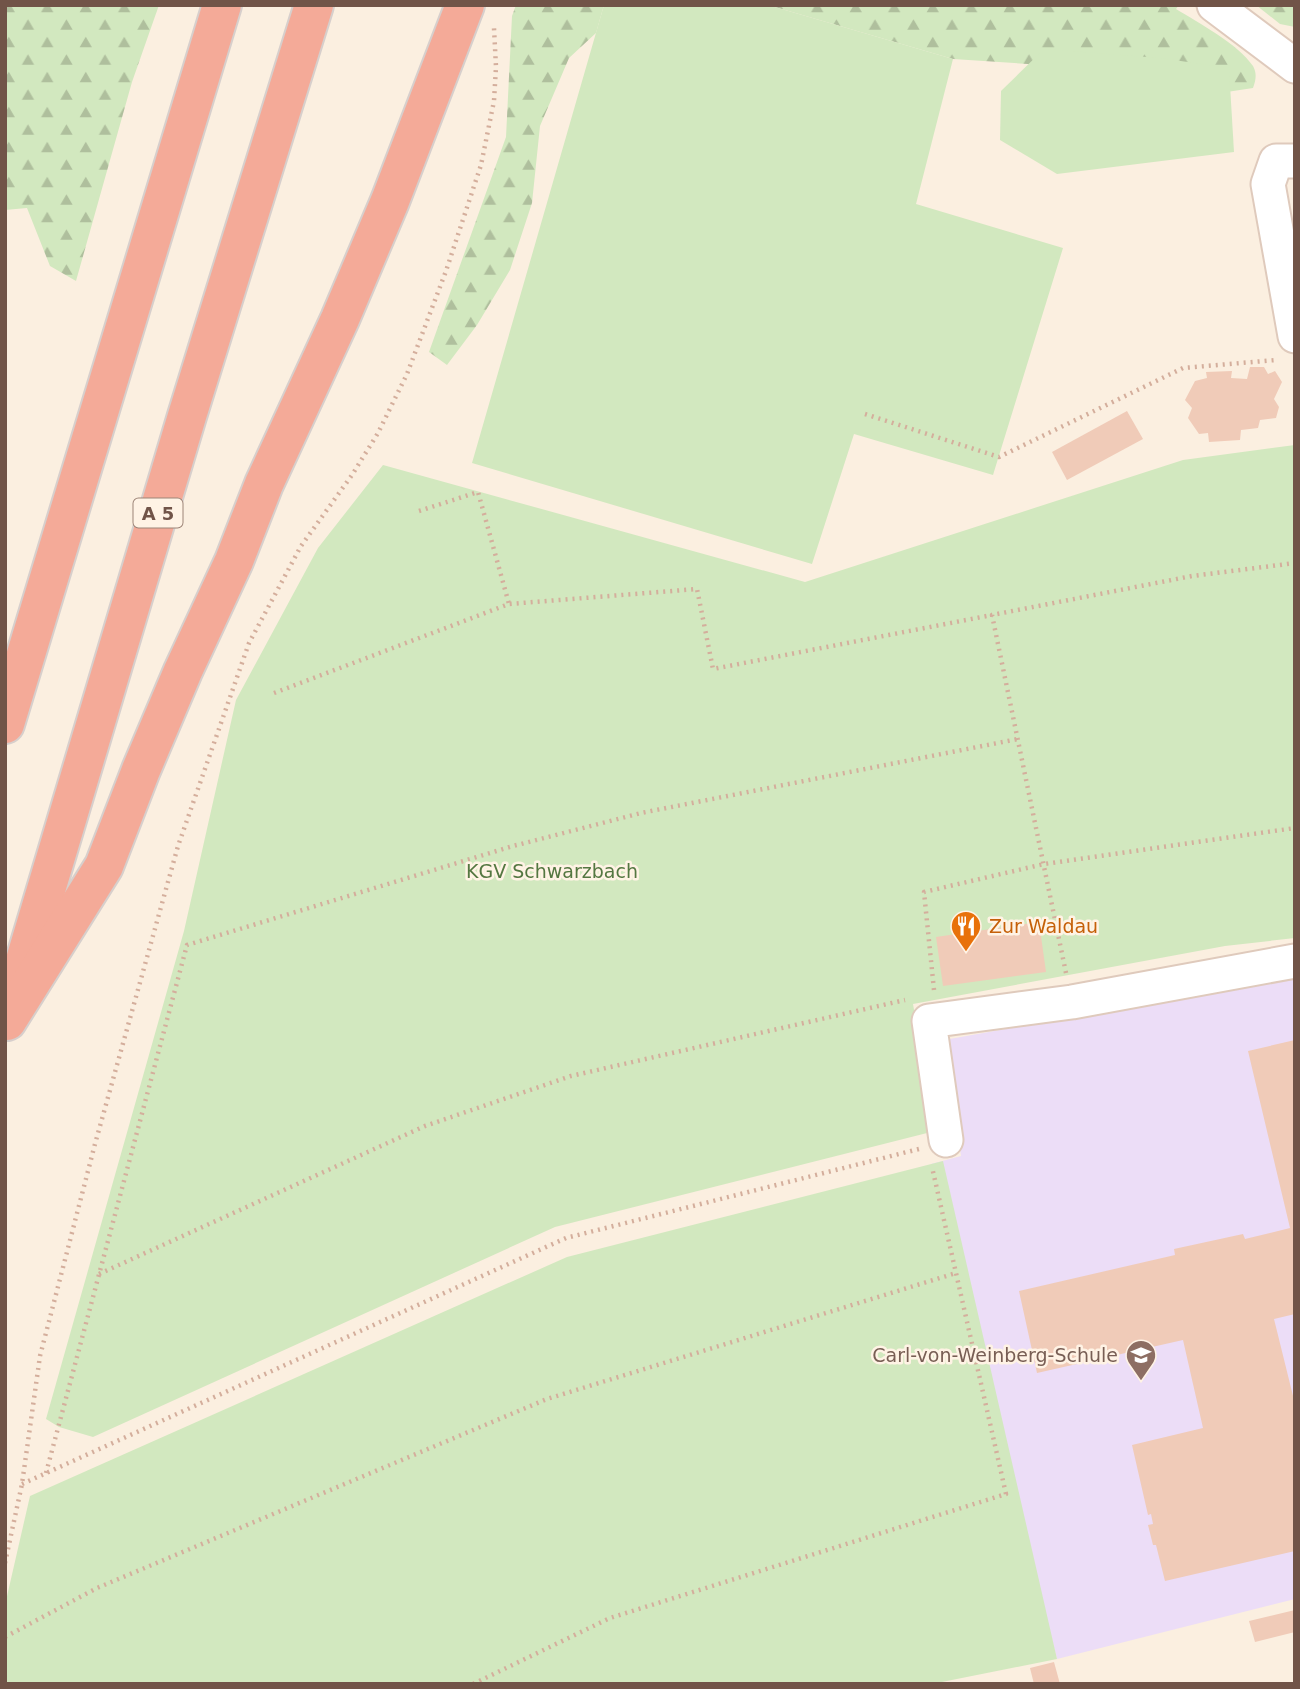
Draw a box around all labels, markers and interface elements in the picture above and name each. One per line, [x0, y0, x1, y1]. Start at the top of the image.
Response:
road number: A 5 [134, 499, 182, 528]
park label: KGV Schwarzbach [466, 860, 638, 882]
restaurant icon: Zur Waldau [949, 909, 983, 953]
place label: Zur Waldau [989, 915, 1098, 937]
school or university icon: Carl-von-Weinberg-Schule [1124, 1338, 1158, 1382]
place label: Carl-von-Weinberg-Schule [872, 1344, 1118, 1366]

